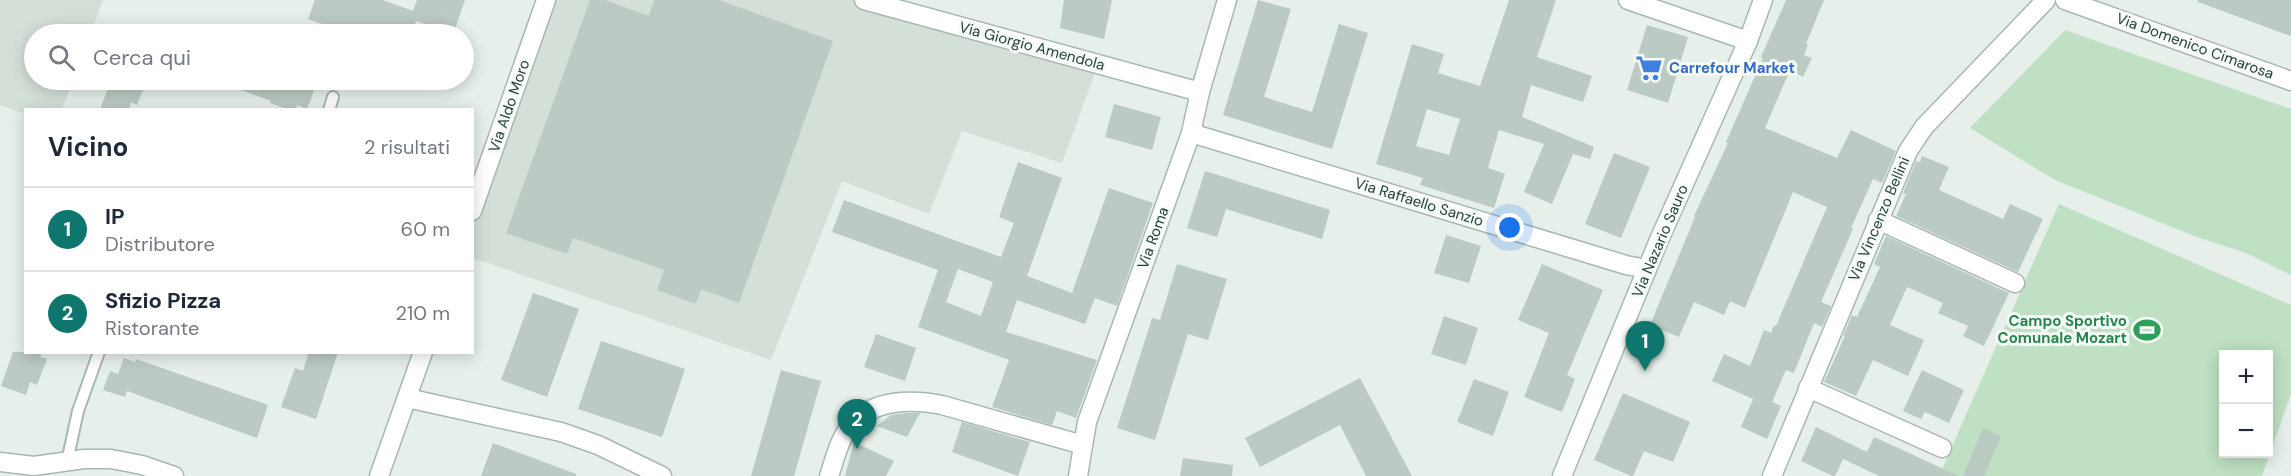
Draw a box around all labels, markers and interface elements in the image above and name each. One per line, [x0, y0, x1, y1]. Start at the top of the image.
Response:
street label: Via Domenico Cimarosa [2113, 8, 2277, 84]
street label: Via Giorgio Amendola [957, 17, 1107, 75]
search box [24, 24, 474, 90]
icon: search [45, 41, 78, 74]
text: Cerca qui [93, 43, 191, 72]
supermarket icon: Carrefour Market [1634, 53, 1664, 83]
street label: Via Aldo Moro [484, 57, 534, 155]
place label: Carrefour Market [1669, 58, 1795, 78]
text: Vicino [48, 130, 128, 164]
text: 2 risultati [364, 134, 450, 160]
street label: Via Vincenzo Bellini [1844, 154, 1914, 284]
street label: Via Raffaello Sanzio [1352, 173, 1486, 231]
street label: Via Nazario Sauro [1627, 181, 1693, 301]
text: IP [105, 202, 125, 231]
street label: Via Roma [1133, 204, 1173, 272]
your location [1495, 213, 1524, 242]
text: 1 [64, 216, 71, 242]
text: 60 m [401, 216, 450, 242]
text: Distributore [105, 231, 215, 257]
text: Sfizio Pizza [105, 286, 221, 315]
text: 2 [62, 300, 73, 326]
text: 210 m [395, 300, 450, 326]
place label: Campo Sportivo Comunale Mozart [1998, 311, 2127, 348]
text: Ristorante [105, 315, 199, 341]
sports icon: Campo Sportivo Comunale Mozart [2132, 315, 2162, 345]
pin: 1 [1626, 322, 1664, 371]
map controls [2219, 350, 2273, 458]
button: + [2219, 350, 2273, 404]
pin: 2 [838, 400, 876, 449]
button: − [2219, 404, 2273, 458]

